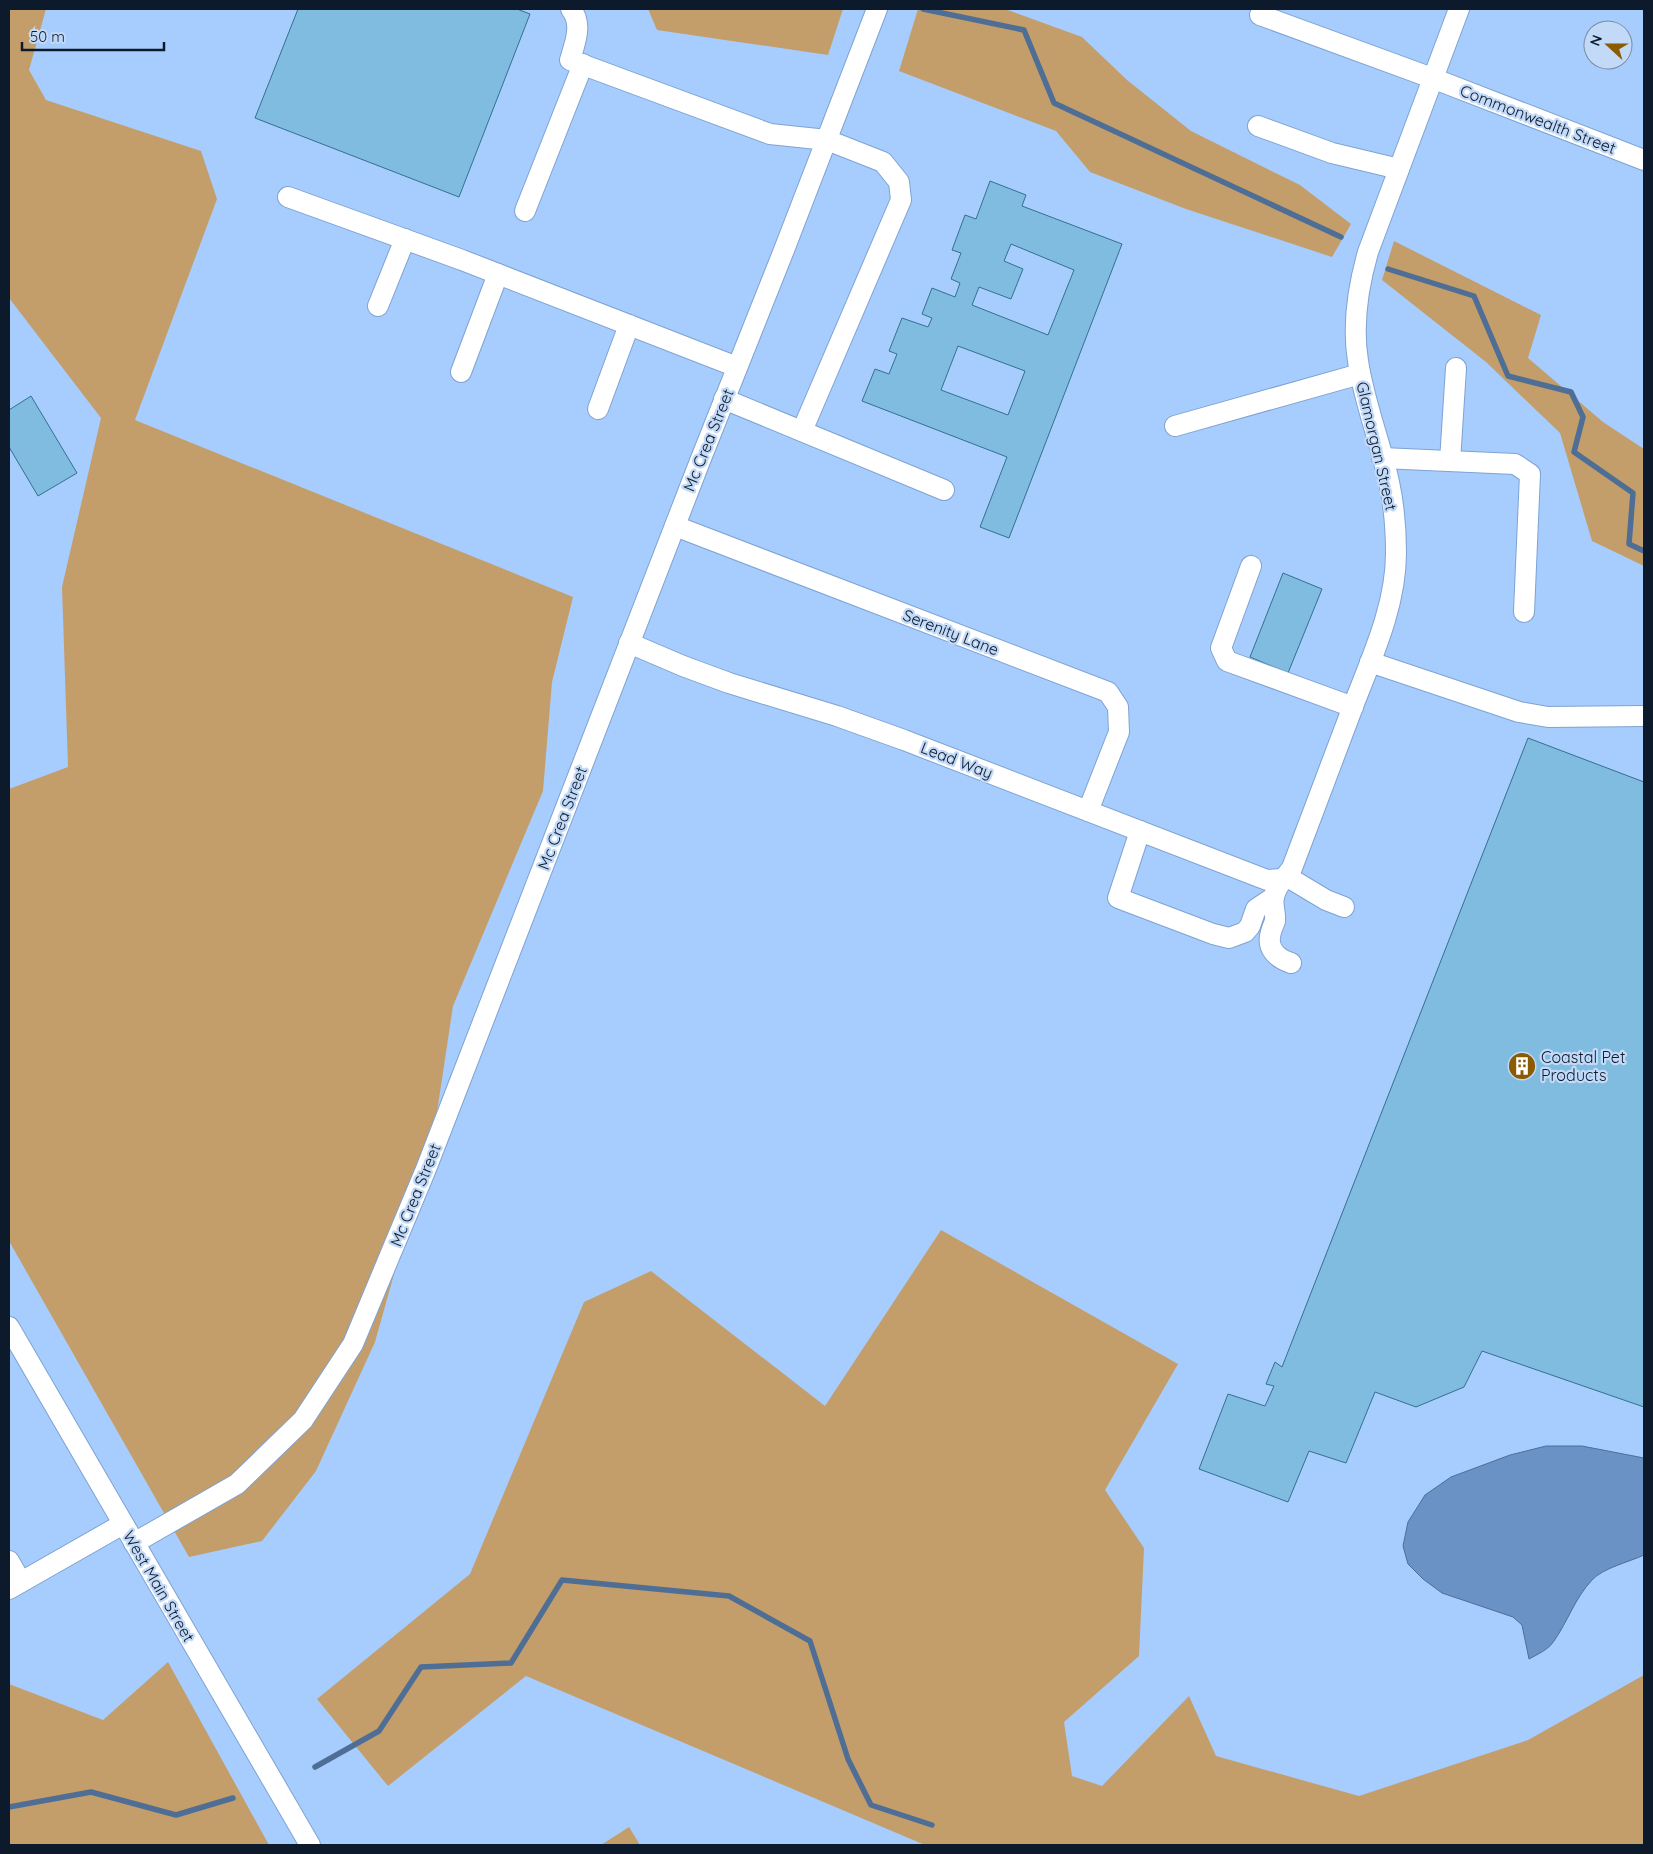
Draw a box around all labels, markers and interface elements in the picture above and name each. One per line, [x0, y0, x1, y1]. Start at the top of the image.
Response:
scale bar [22, 20, 165, 52]
north arrow [1583, 20, 1633, 70]
text: 50 m [30, 27, 65, 46]
text: N [1586, 32, 1606, 48]
street label: Commonwealth Street [1457, 80, 1619, 158]
street label: Glamorgan Street [1352, 380, 1402, 512]
street label: Mc Crea Street [678, 386, 738, 494]
street label: Serenity Lane [900, 605, 1002, 659]
street label: Lead Way [918, 737, 996, 783]
street label: Mc Crea Street [533, 764, 591, 872]
place label: Coastal Pet Products [1541, 1047, 1625, 1085]
building icon: Coastal Pet Products [1507, 1051, 1537, 1081]
street label: Mc Crea Street [385, 1141, 445, 1249]
street label: West Main Street [119, 1527, 199, 1645]

